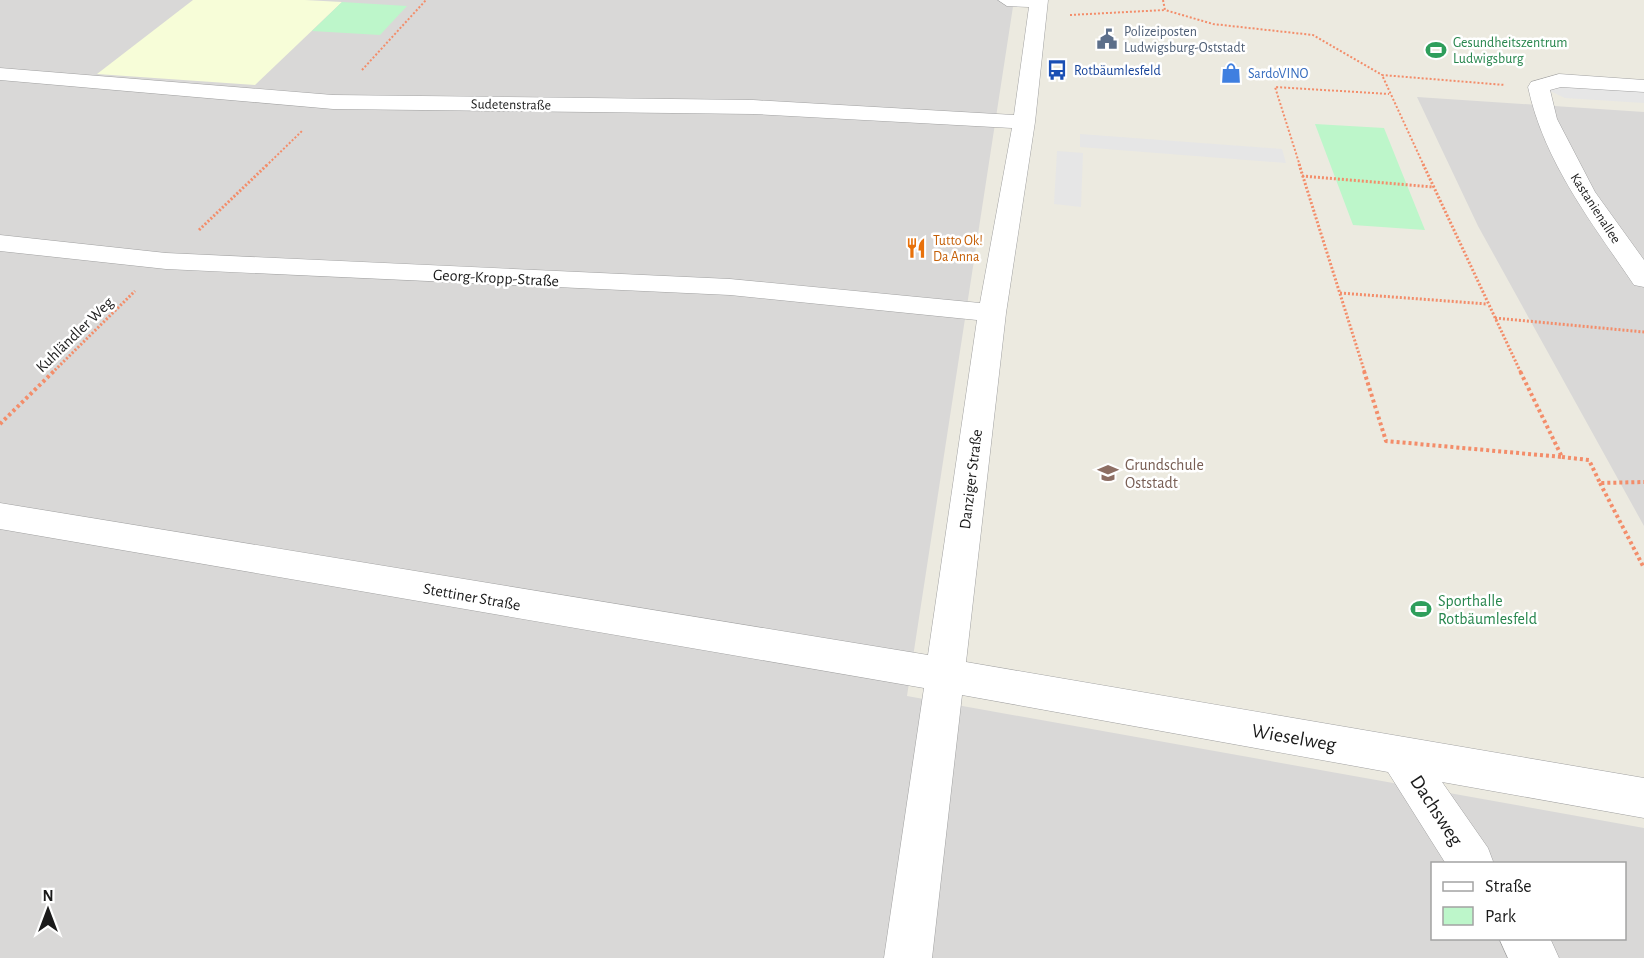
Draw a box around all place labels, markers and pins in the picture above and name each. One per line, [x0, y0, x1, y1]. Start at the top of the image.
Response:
place label: Polizeiposten Ludwigsburg-Oststadt [1124, 25, 1246, 55]
public building icon: Polizeiposten Ludwigsburg-Oststadt [1095, 27, 1119, 51]
place label: Gesundheitszentrum Ludwigsburg [1453, 36, 1567, 66]
sports icon: Gesundheitszentrum Ludwigsburg [1424, 38, 1448, 62]
bus stop icon: Rotbäumlesfeld [1045, 58, 1069, 82]
shop icon: SardoVINO [1219, 61, 1243, 85]
place label: Rotbäumlesfeld [1074, 64, 1161, 78]
place label: SardoVINO [1248, 67, 1309, 81]
place label: Tutto Ok! Da Anna [933, 234, 983, 264]
restaurant icon: Tutto Ok! Da Anna [904, 236, 928, 260]
place label: Grundschule Oststadt [1125, 457, 1204, 491]
school or university icon: Grundschule Oststadt [1096, 461, 1120, 485]
place label: Sporthalle Rotbäumlesfeld [1438, 593, 1537, 627]
sports icon: Sporthalle Rotbäumlesfeld [1409, 597, 1433, 621]

